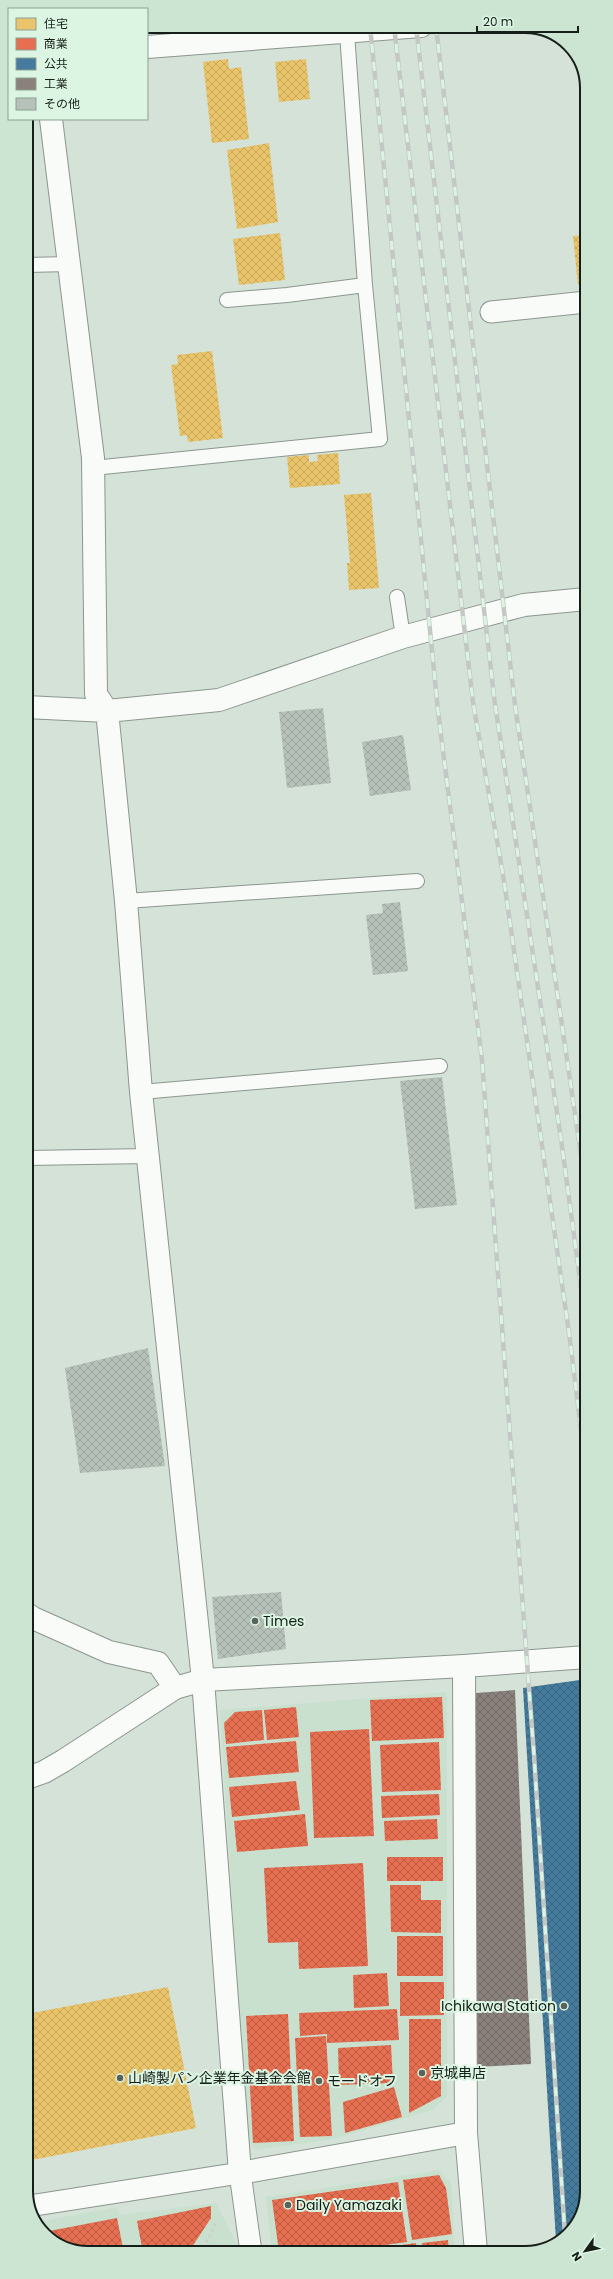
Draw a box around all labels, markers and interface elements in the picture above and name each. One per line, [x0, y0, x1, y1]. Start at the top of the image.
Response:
legend [8, 8, 148, 120]
scale bar [477, 8, 578, 34]
text: 20 m [483, 13, 513, 30]
text: 住宅 [44, 15, 68, 32]
text: 商業 [44, 35, 68, 52]
text: 公共 [44, 55, 68, 72]
text: 工業 [44, 75, 68, 92]
text: その他 [44, 95, 80, 112]
place label: Times [263, 1611, 304, 1631]
marker: Times [250, 1616, 260, 1626]
place label: Ichikawa Station [441, 1996, 556, 2016]
marker: Ichikawa Station [559, 2001, 569, 2011]
place label: 京城串店 [430, 2063, 486, 2083]
place label: 山崎製パン企業年金基金会館 [128, 2068, 311, 2088]
marker: 京城串店 [417, 2068, 427, 2078]
place label: モードオフ [327, 2071, 397, 2091]
marker: 山崎製パン企業年金基金会館 [115, 2073, 125, 2083]
marker: モードオフ [314, 2076, 324, 2086]
place label: Daily Yamazaki [296, 2195, 402, 2215]
marker: Daily Yamazaki [283, 2200, 293, 2210]
north arrow [565, 2231, 605, 2271]
text: N [568, 2249, 586, 2264]

